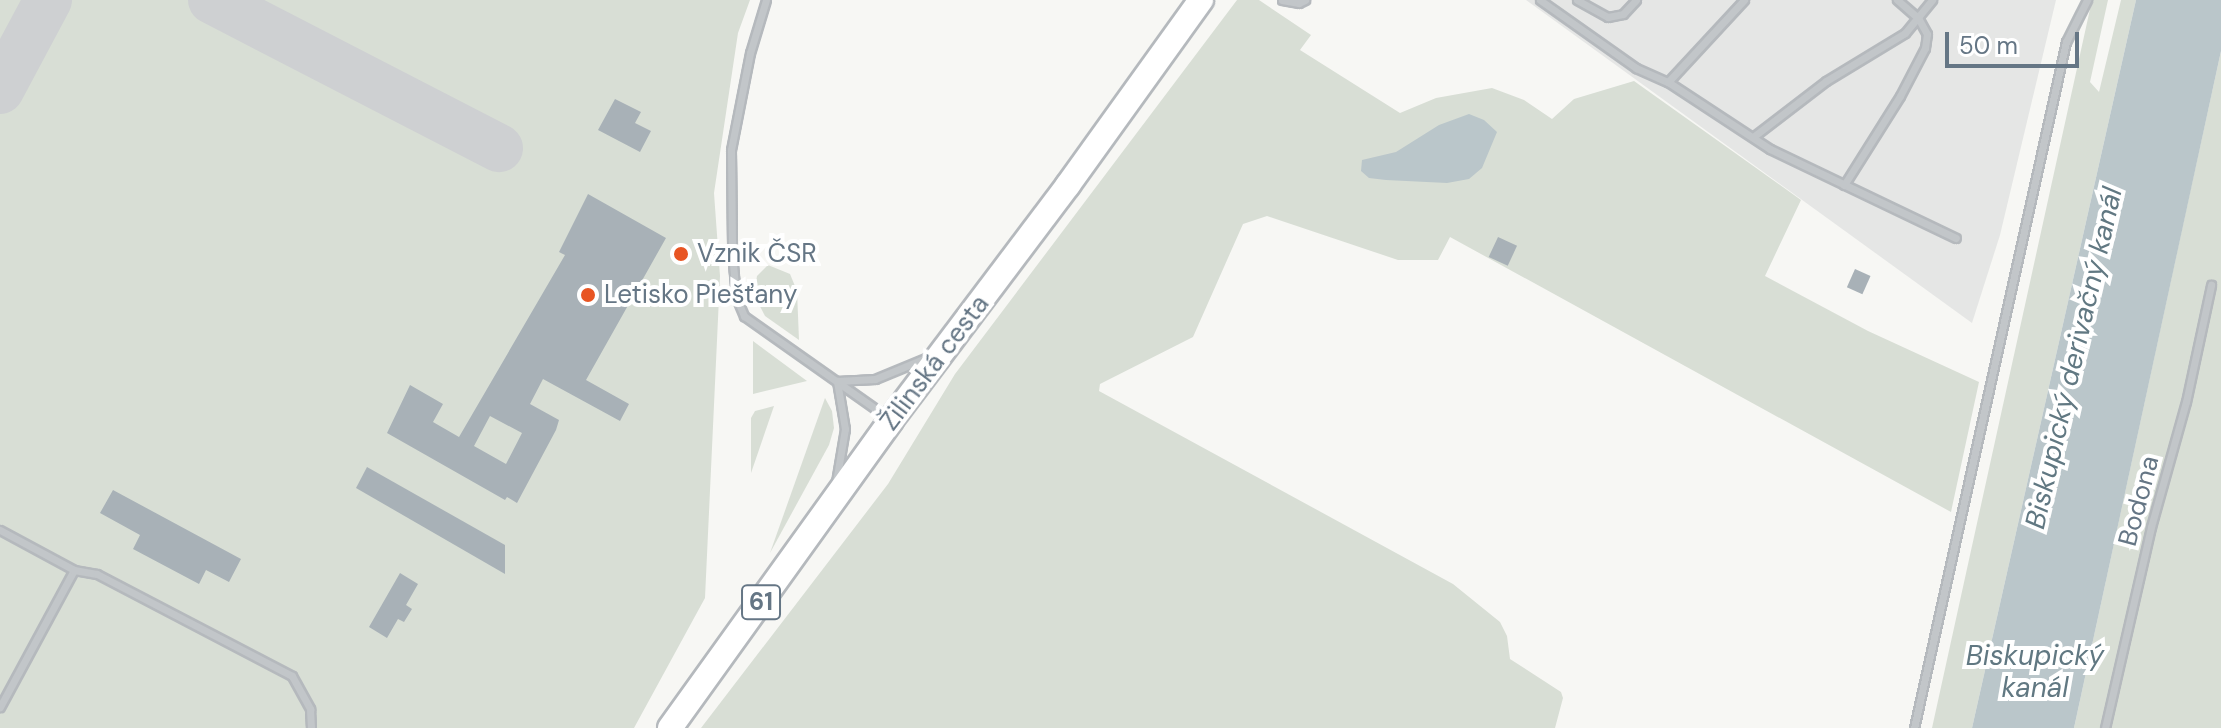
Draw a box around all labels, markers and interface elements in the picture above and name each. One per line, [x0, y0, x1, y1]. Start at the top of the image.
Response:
scale bar [1949, 16, 2083, 66]
text: 50 m [1959, 30, 2018, 61]
water label: Biskupický derivačný kanál [2018, 184, 2130, 532]
place label: Vznik ČSR [697, 238, 817, 270]
marker: Vznik ČSR [672, 245, 690, 263]
place label: Letisko Piešťany [604, 279, 797, 311]
marker: Letisko Piešťany [579, 286, 597, 304]
street label: Žilinská cesta [874, 289, 996, 437]
street label: Bodona [2112, 453, 2166, 549]
road number: 61 [741, 582, 781, 622]
water label: Biskupický kanál [1966, 639, 2104, 705]

